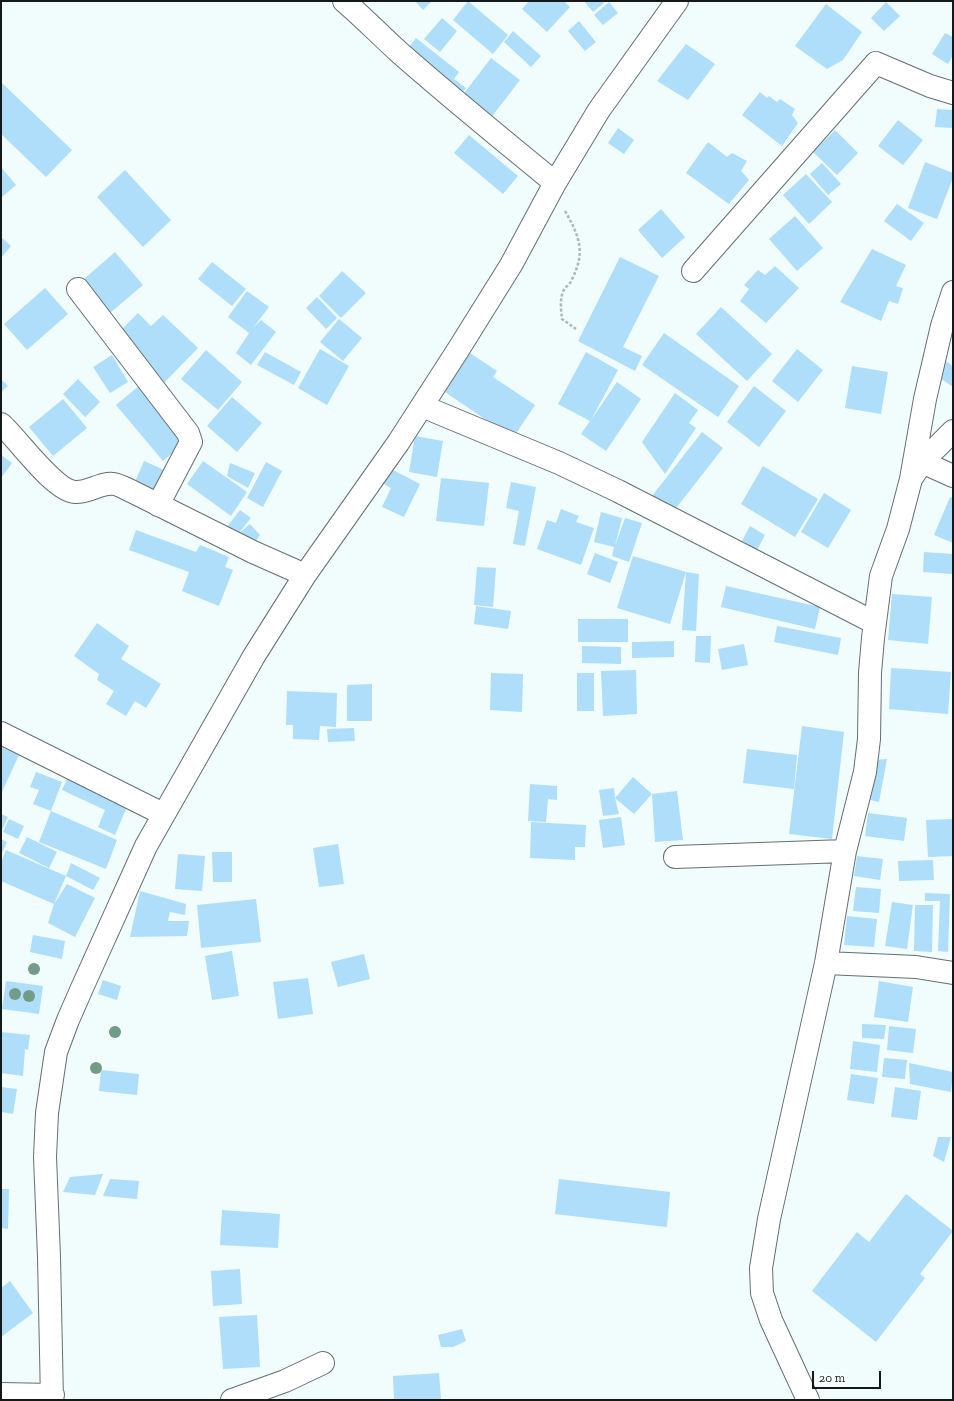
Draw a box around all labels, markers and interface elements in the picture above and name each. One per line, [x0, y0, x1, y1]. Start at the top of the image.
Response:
scale bar [814, 1363, 883, 1389]
text: 20 m [819, 1371, 845, 1385]

